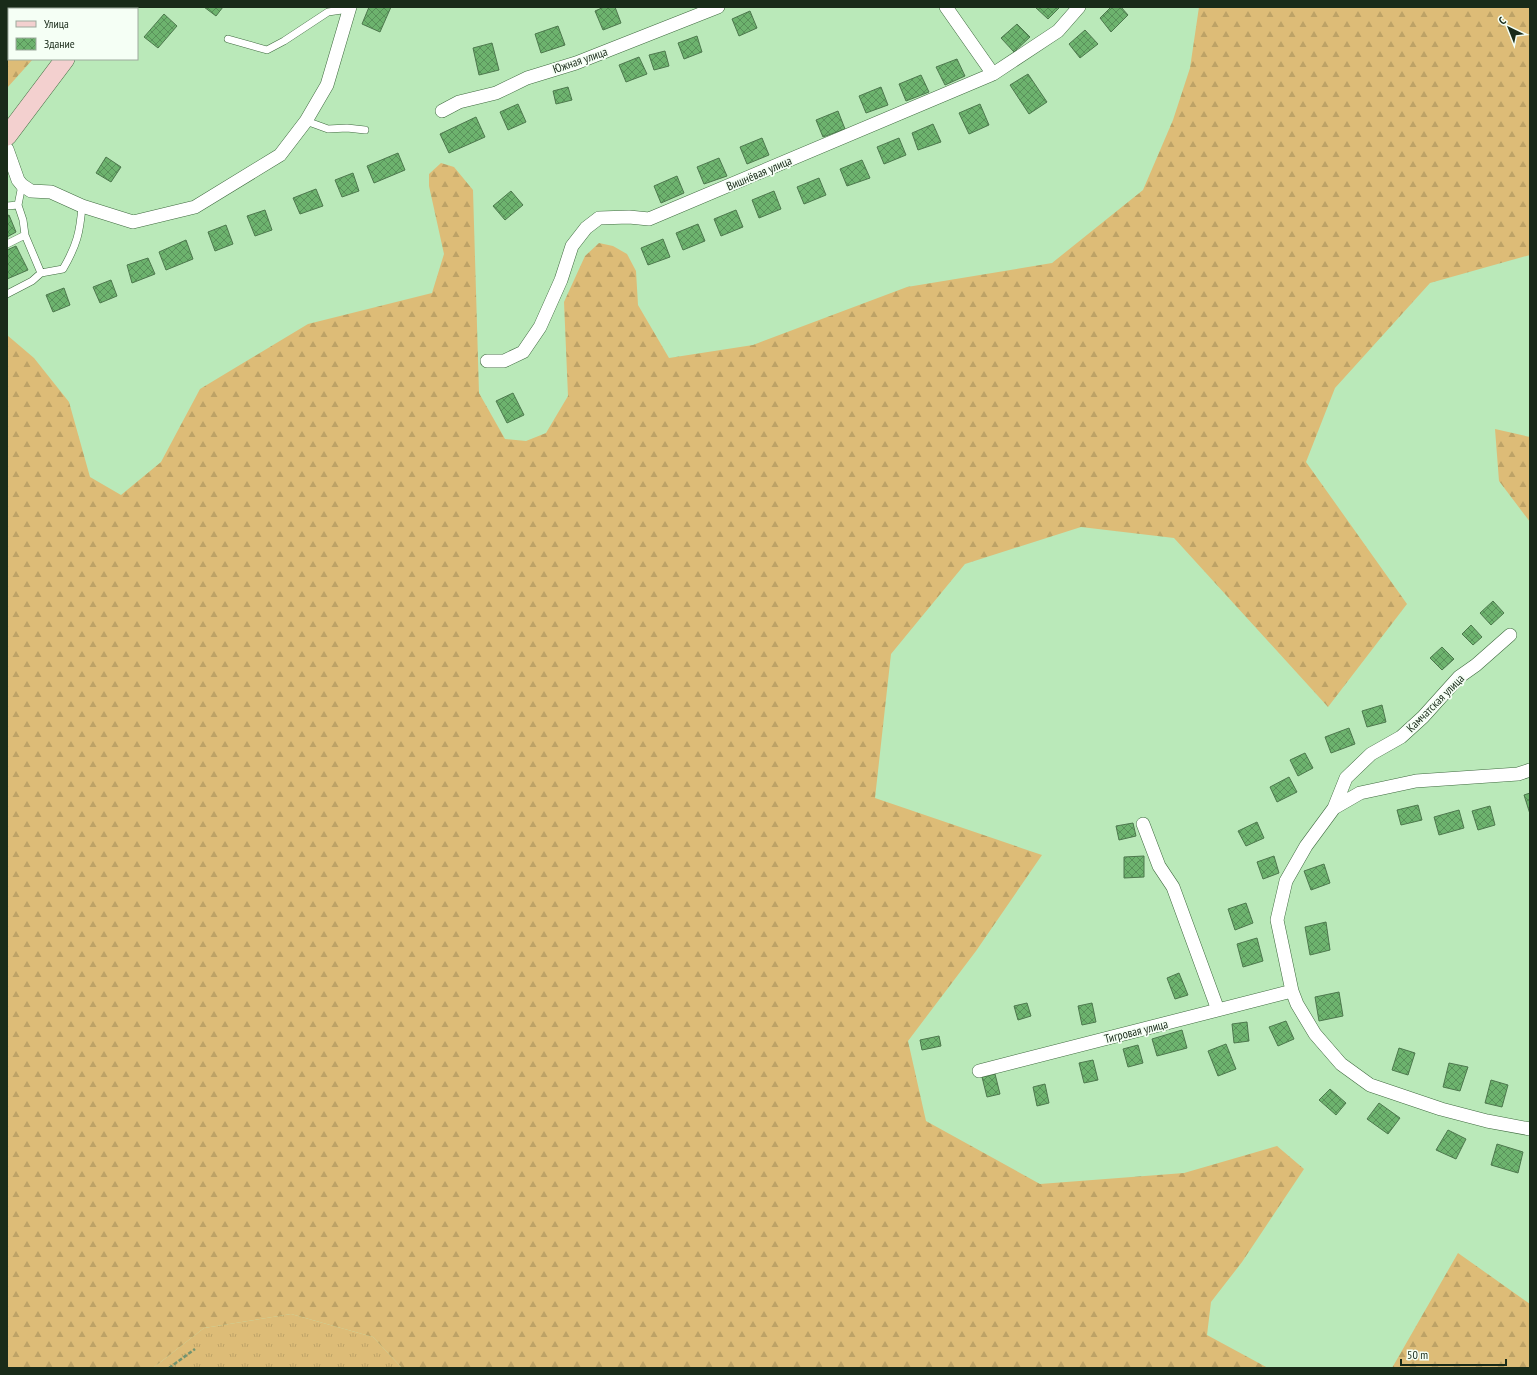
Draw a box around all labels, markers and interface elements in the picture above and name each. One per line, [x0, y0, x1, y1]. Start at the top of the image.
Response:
legend [8, 8, 138, 60]
north arrow [1489, 8, 1529, 48]
text: С [1496, 14, 1509, 28]
text: Улица [44, 16, 69, 31]
text: Здание [44, 36, 75, 51]
street label: Южная улица [551, 44, 609, 76]
street label: Вишнёвая улица [724, 152, 794, 194]
street label: Камчатская улица [1403, 671, 1467, 735]
street label: Тигровая улица [1103, 1016, 1169, 1046]
scale bar [1401, 1341, 1506, 1367]
text: 50 m [1407, 1347, 1428, 1362]

